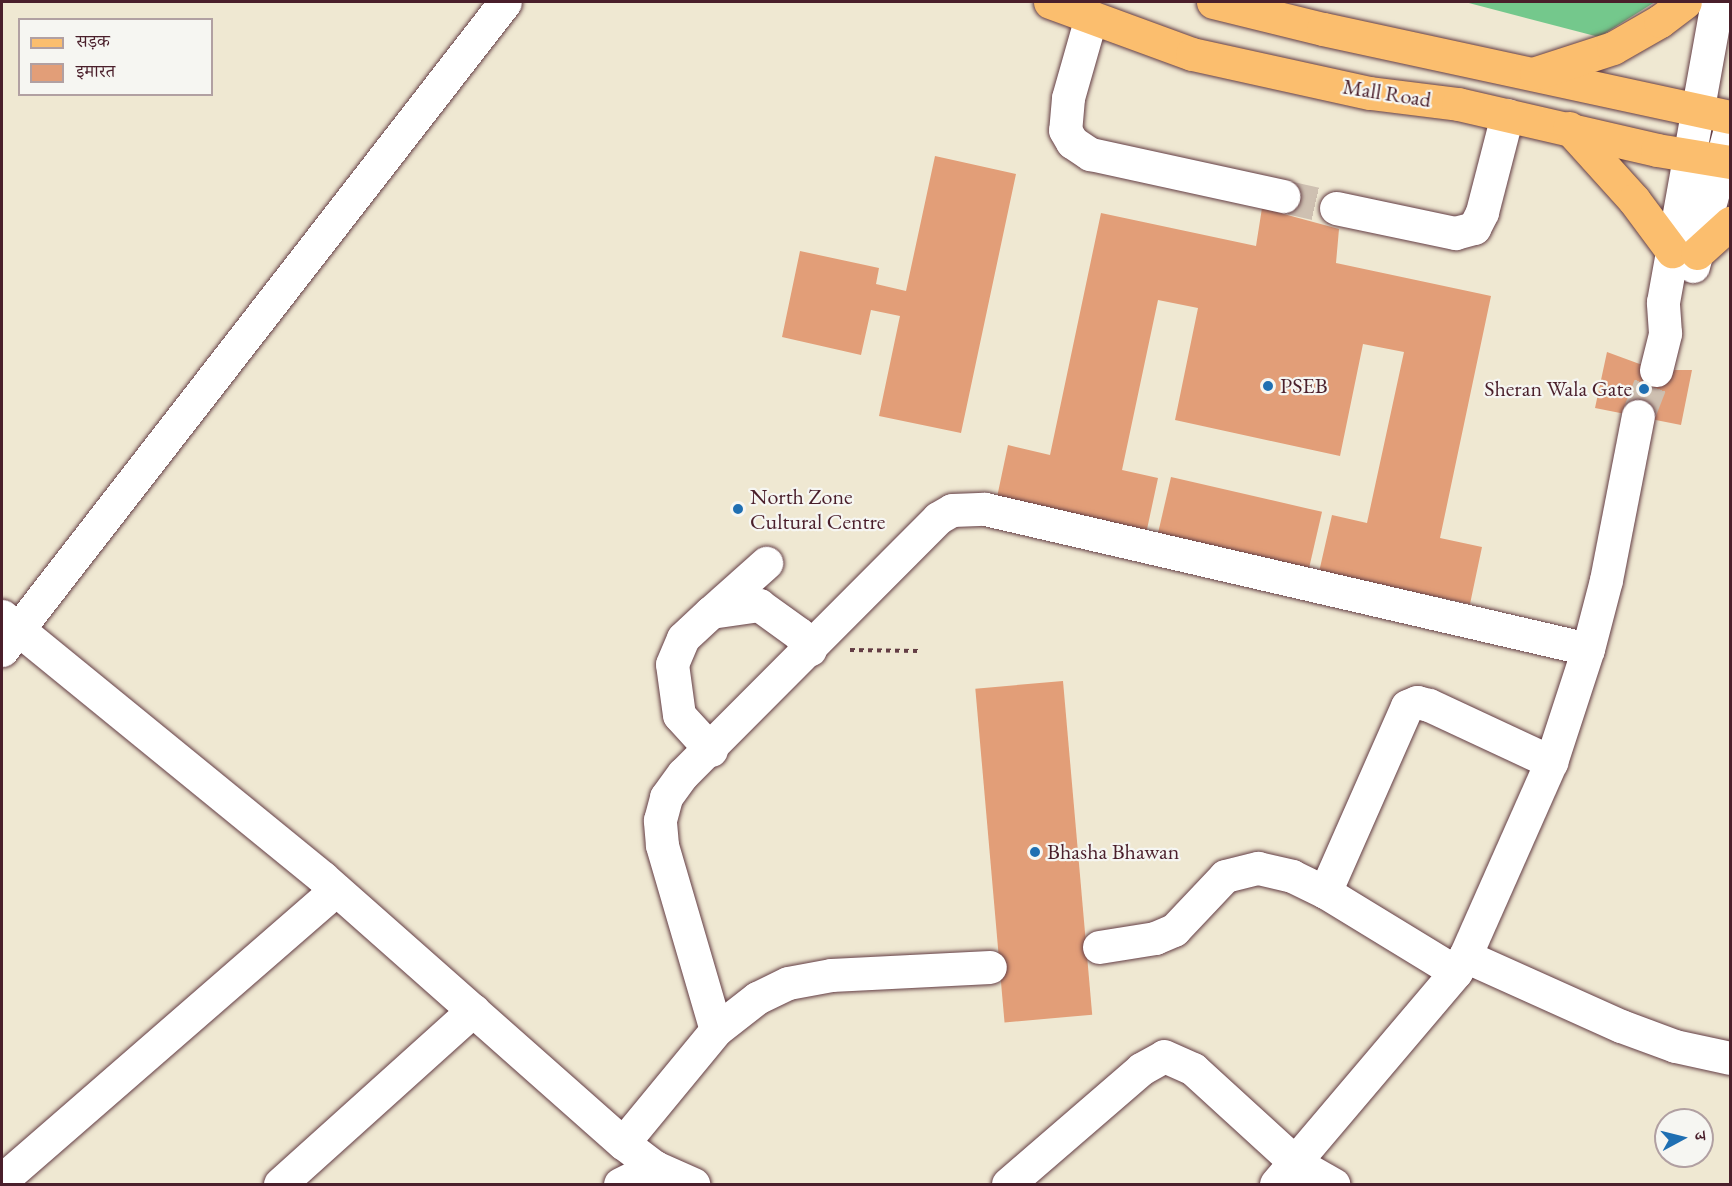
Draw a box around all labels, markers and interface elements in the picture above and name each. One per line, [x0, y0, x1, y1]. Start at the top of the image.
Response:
legend [18, 18, 213, 96]
text: सड़क [76, 29, 110, 52]
text: इमारत [76, 59, 115, 82]
street label: Mall Road [1341, 73, 1433, 113]
place label: PSEB [1280, 373, 1328, 399]
place label: Sheran Wala Gate [1484, 376, 1632, 402]
marker: PSEB [1261, 379, 1275, 393]
marker: Sheran Wala Gate [1637, 382, 1651, 396]
place label: North Zone Cultural Centre [750, 483, 885, 534]
marker: North Zone Cultural Centre [731, 502, 745, 516]
place label: Bhasha Bhawan [1047, 839, 1179, 865]
marker: Bhasha Bhawan [1028, 845, 1042, 859]
north arrow [1654, 1108, 1714, 1168]
text: उ [1689, 1131, 1711, 1141]

